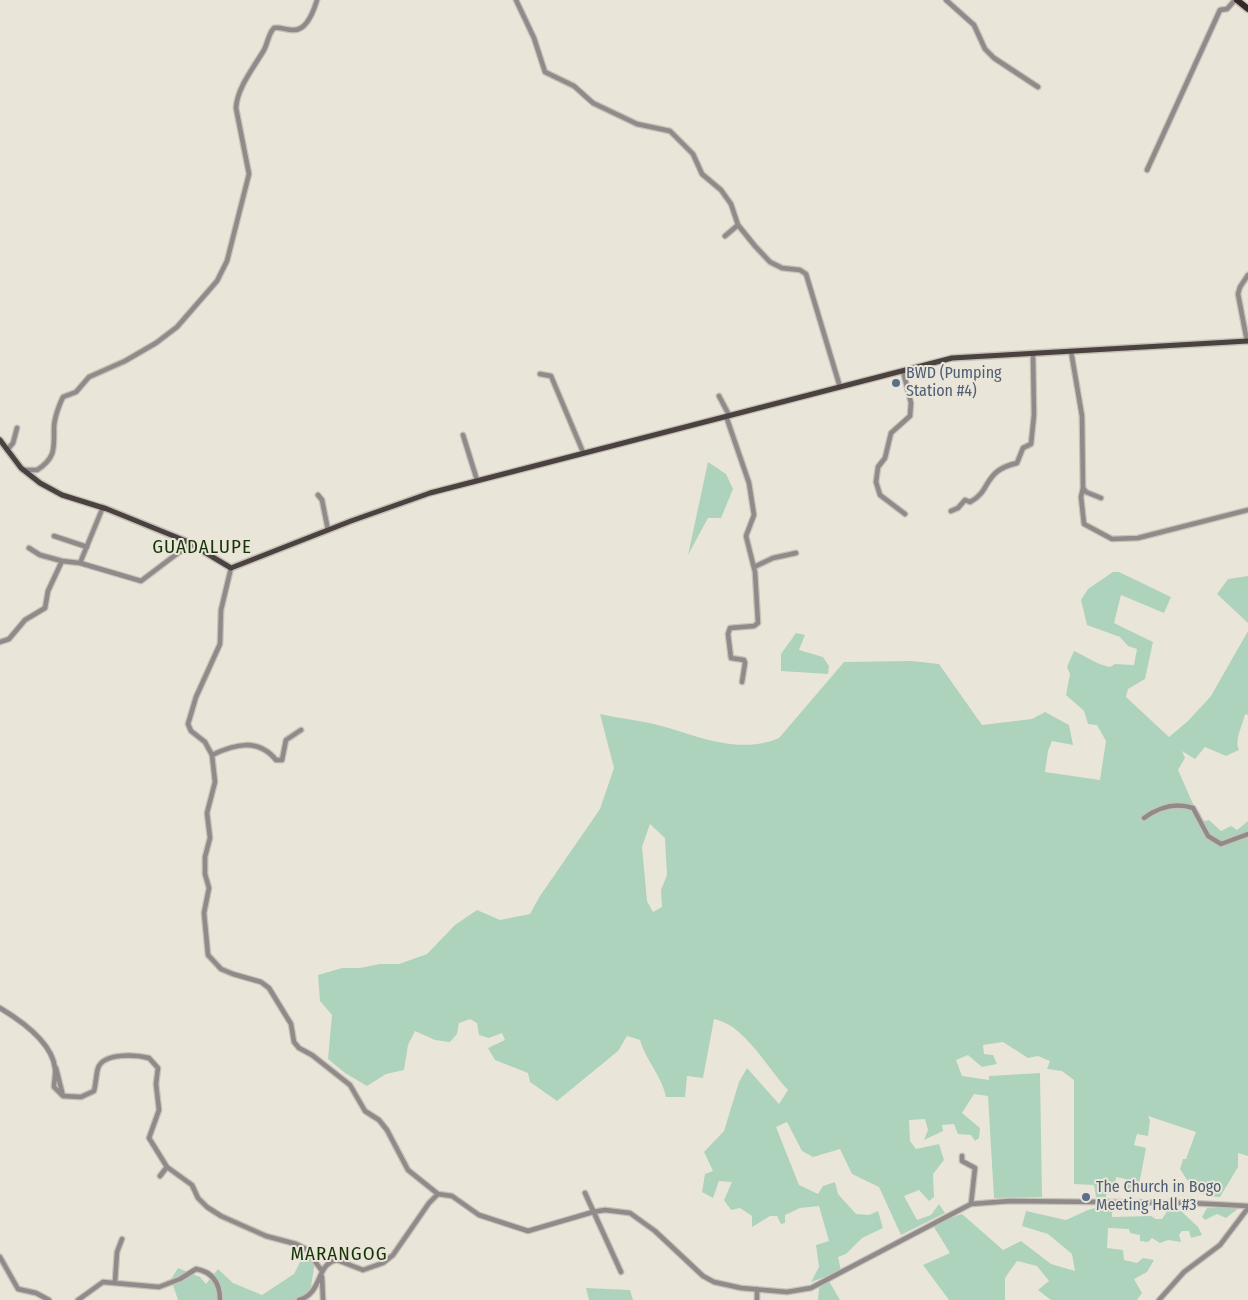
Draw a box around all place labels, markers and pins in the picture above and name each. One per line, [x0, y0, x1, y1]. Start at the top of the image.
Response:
place label: BWD (Pumping Station #4) [906, 364, 1002, 402]
marker: BWD (Pumping Station #4) [890, 377, 902, 389]
place label: The Church in Bogo Meeting Hall #3 [1096, 1178, 1222, 1216]
marker: The Church in Bogo Meeting Hall #3 [1080, 1191, 1092, 1203]

